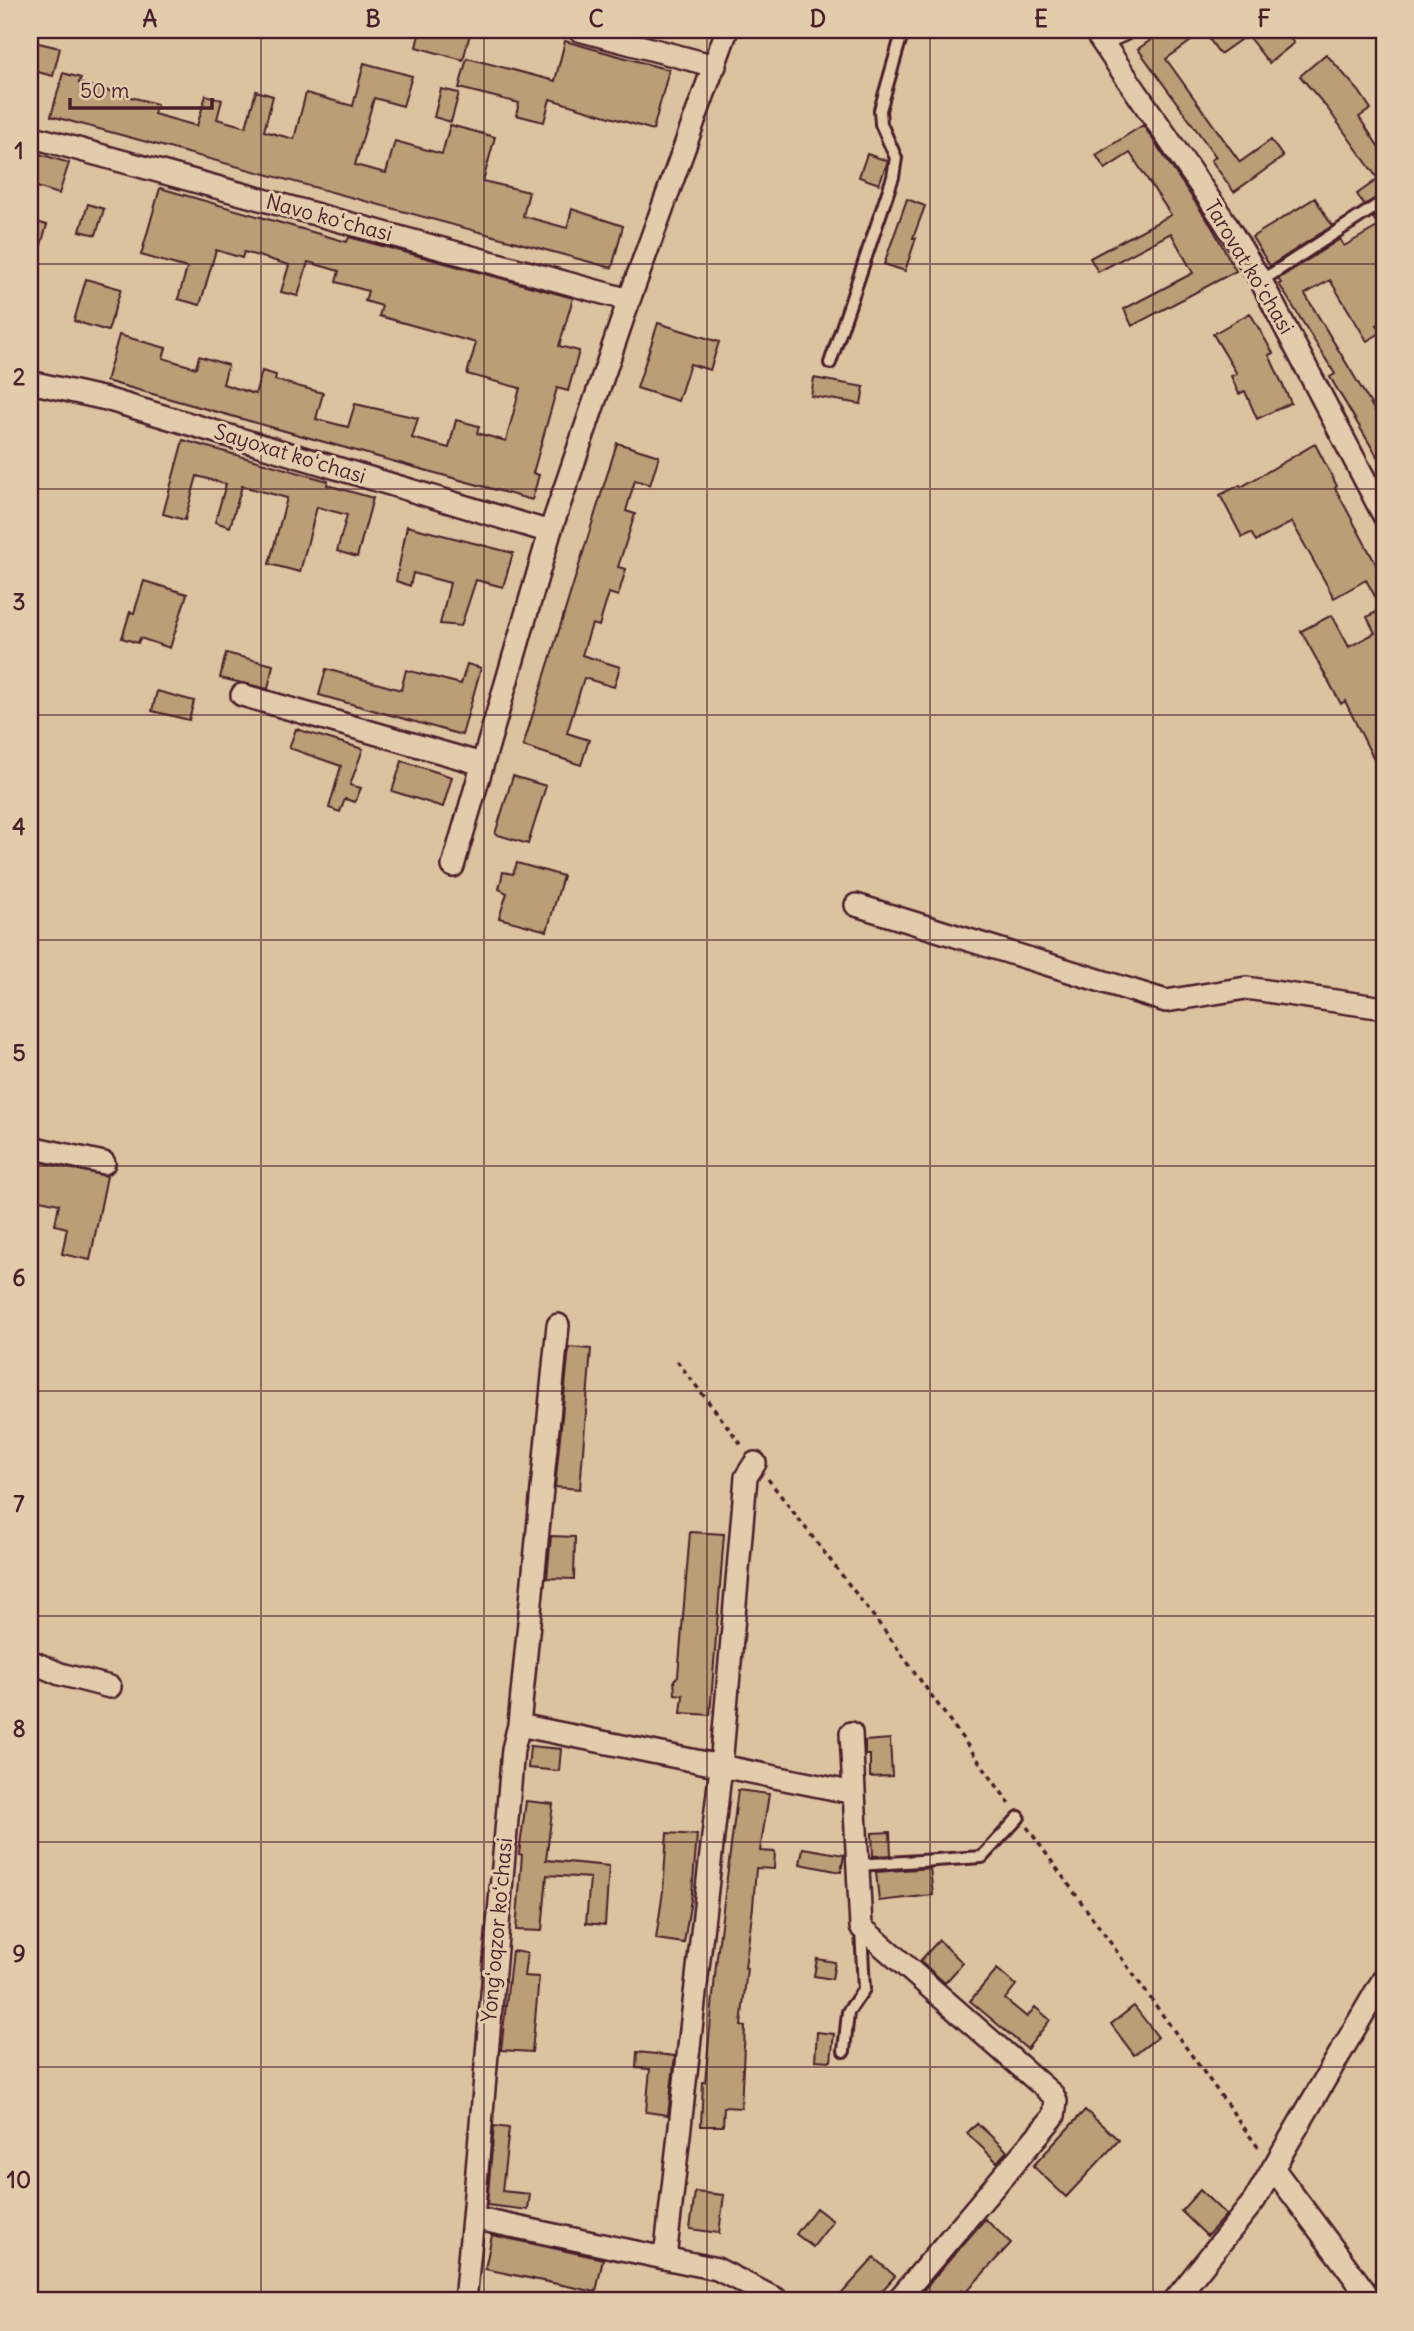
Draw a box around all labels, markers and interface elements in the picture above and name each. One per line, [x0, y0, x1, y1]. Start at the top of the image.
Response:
text: A [143, 4, 158, 33]
text: B [365, 4, 381, 33]
text: C [588, 4, 604, 33]
text: D [810, 4, 826, 33]
text: E [1034, 4, 1048, 33]
text: F [1257, 4, 1271, 33]
scale bar [70, 66, 212, 110]
text: 50 m [80, 77, 129, 104]
text: 1 [14, 136, 24, 165]
street label: Navo koʻchasi [263, 188, 395, 247]
street label: Tarovat koʻchasi [1199, 195, 1300, 339]
text: 2 [13, 362, 26, 391]
street label: Sayoxat koʻchasi [211, 418, 369, 489]
text: 3 [12, 587, 26, 616]
text: 4 [12, 812, 26, 841]
text: 5 [12, 1038, 26, 1067]
text: 6 [12, 1263, 26, 1292]
text: 7 [13, 1489, 25, 1518]
text: 8 [12, 1714, 26, 1743]
street label: Yongʻoqzor koʻchasi [475, 1836, 518, 2023]
text: 9 [12, 1939, 26, 1968]
text: 10 [7, 2165, 31, 2194]

